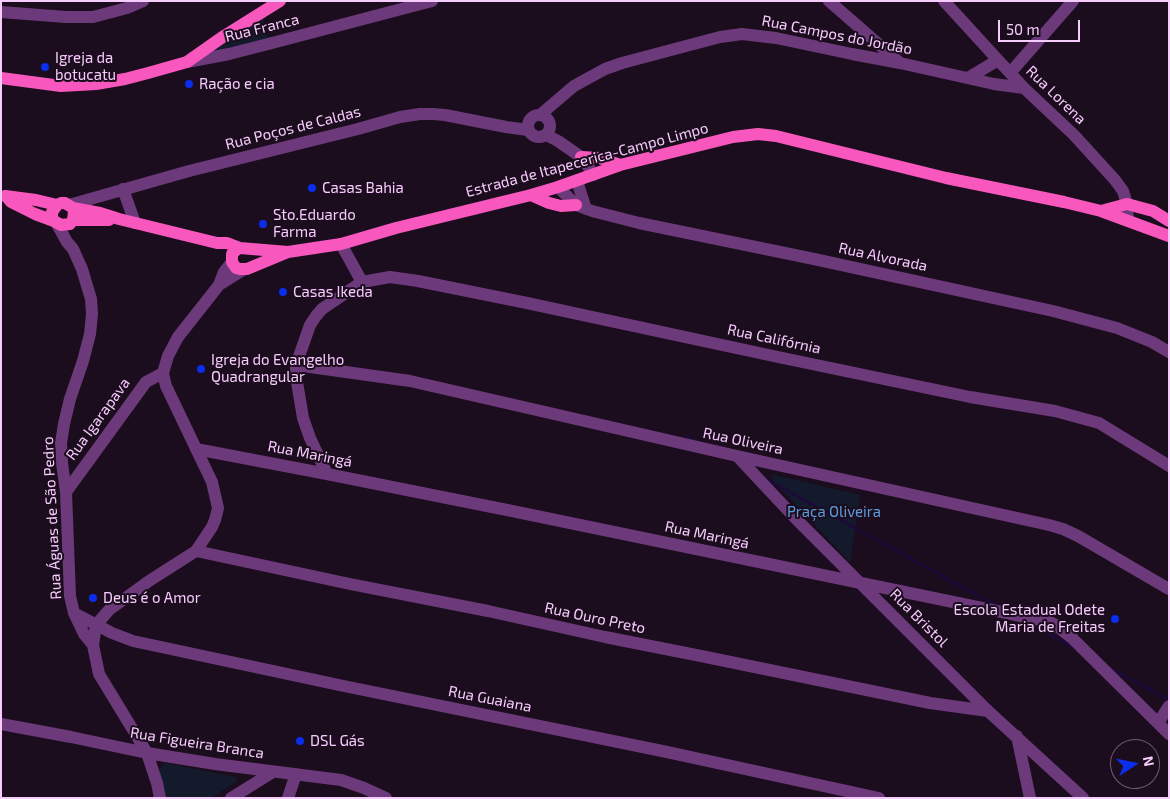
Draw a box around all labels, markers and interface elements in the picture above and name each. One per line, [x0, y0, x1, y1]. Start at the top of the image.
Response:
street label: Rua Franca [223, 10, 301, 46]
scale bar [1000, 10, 1082, 42]
street label: Rua Campos do Jordão [760, 12, 914, 58]
text: 50 m [1006, 20, 1040, 38]
place label: Igreja da botucatu [55, 49, 116, 84]
marker: Igreja da botucatu [39, 61, 51, 73]
street label: Rua Lorena [1022, 62, 1090, 128]
place label: Ração e cia [199, 75, 275, 93]
marker: Ração e cia [183, 78, 195, 90]
street label: Rua Poços de Caldas [223, 102, 363, 154]
street label: Estrada de Itapecerica-Campo Limpo [464, 119, 710, 201]
place label: Casas Bahia [322, 179, 404, 197]
marker: Casas Bahia [306, 182, 318, 194]
place label: Sto.Eduardo Farma [273, 206, 356, 241]
marker: Sto.Eduardo Farma [257, 218, 269, 230]
street label: Rua Alvorada [837, 239, 929, 275]
place label: Casas Ikeda [293, 283, 373, 301]
marker: Casas Ikeda [277, 286, 289, 298]
street label: Rua Califórnia [726, 320, 822, 358]
place label: Igreja do Evangelho Quadrangular [211, 351, 344, 386]
marker: Igreja do Evangelho Quadrangular [195, 363, 207, 375]
street label: Rua Igarapava [62, 374, 134, 464]
street label: Rua Oliveira [701, 424, 785, 458]
street label: Rua Águas de São Pedro [39, 436, 65, 600]
street label: Rua Maringá [266, 437, 354, 471]
park label: Praça Oliveira [787, 503, 881, 521]
street label: Rua Maringá [663, 517, 751, 553]
street label: Rua Bristol [886, 585, 952, 651]
place label: Deus é o Amor [103, 589, 201, 607]
marker: Deus é o Amor [87, 592, 99, 604]
street label: Rua Ouro Preto [543, 599, 647, 637]
place label: Escola Estadual Odete Maria de Freitas [954, 601, 1105, 636]
marker: Escola Estadual Odete Maria de Freitas [1109, 613, 1121, 625]
street label: Rua Guaiana [447, 682, 533, 716]
street label: Rua Figueira Branca [129, 724, 265, 762]
place label: DSL Gás [310, 732, 365, 750]
marker: DSL Gás [294, 735, 306, 747]
north arrow [1110, 739, 1160, 789]
text: N [1140, 755, 1159, 768]

